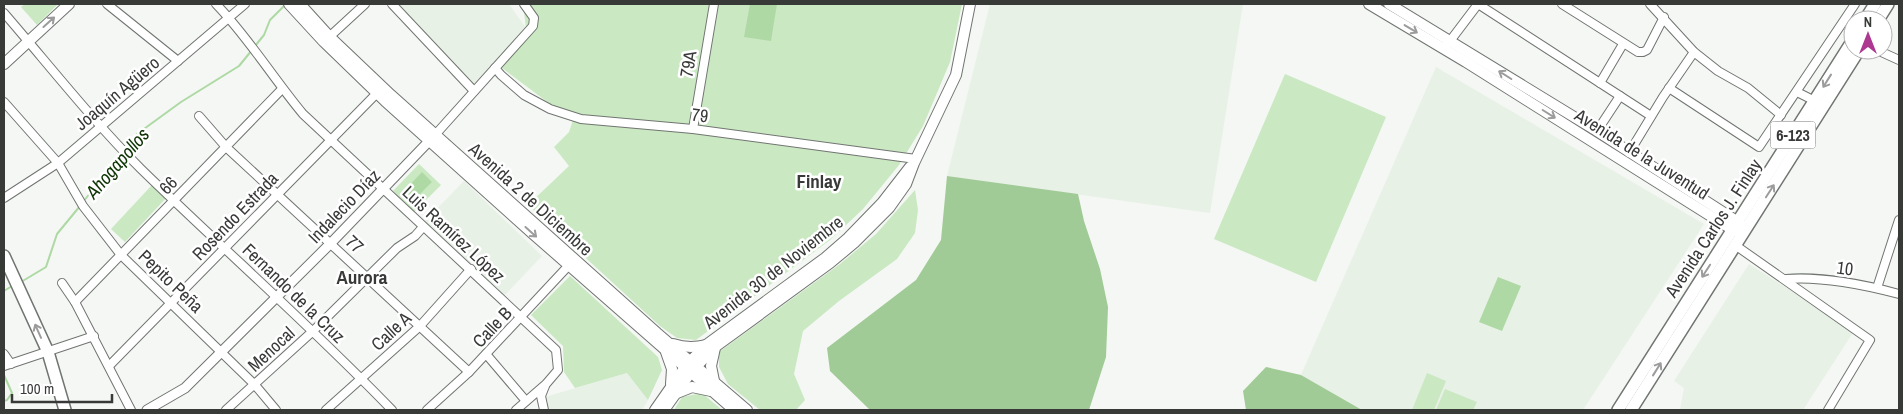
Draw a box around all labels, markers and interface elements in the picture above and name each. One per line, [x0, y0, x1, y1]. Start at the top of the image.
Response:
north arrow [1843, 10, 1893, 60]
text: N [1864, 13, 1872, 31]
one-way arrow [43, 16, 56, 28]
one-way arrow [1403, 24, 1418, 34]
street label: 79A [674, 49, 702, 79]
street label: Joaquín Agüero [69, 50, 165, 136]
one-way arrow [1498, 69, 1512, 79]
one-way arrow [1822, 74, 1832, 88]
street label: 79 [690, 102, 710, 128]
street label: Avenida de la Juventud [1569, 102, 1714, 205]
one-way arrow [1542, 109, 1556, 119]
water label: Ahogapollos [78, 122, 155, 205]
road number: 6-123 [1770, 122, 1816, 148]
street label: Avenida 2 de Diciembre [463, 136, 598, 261]
street label: Avenida Carlos J. Finlay [1658, 153, 1768, 303]
street label: Indalecio Díaz [302, 163, 386, 249]
street label: Rosendo Estrada [186, 166, 284, 266]
district label: Finlay [796, 168, 842, 194]
street label: 66 [153, 170, 183, 200]
street label: Luis Ramírez López [397, 180, 511, 288]
one-way arrow [1765, 184, 1775, 198]
street label: Avenida 30 de Noviembre [697, 209, 848, 335]
one-way arrow [524, 226, 537, 238]
street label: 77 [340, 229, 370, 259]
street label: Fernando de la Cruz [237, 238, 351, 348]
street label: Pepito Peña [133, 244, 209, 318]
street label: 10 [1835, 255, 1855, 281]
district label: Aurora [336, 264, 388, 290]
one-way arrow [1701, 264, 1711, 278]
street label: Calle B [467, 301, 517, 353]
street label: Calle A [365, 306, 417, 356]
street label: Menocal [242, 321, 300, 377]
one-way arrow [33, 324, 43, 339]
one-way arrow [1651, 362, 1662, 376]
scale bar [12, 372, 112, 404]
text: 100 m [20, 378, 54, 399]

